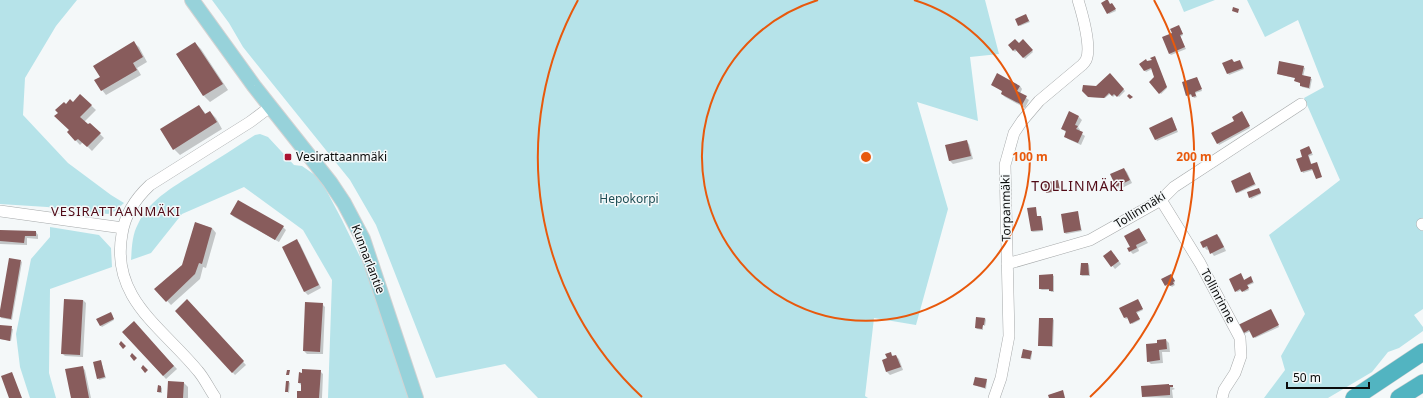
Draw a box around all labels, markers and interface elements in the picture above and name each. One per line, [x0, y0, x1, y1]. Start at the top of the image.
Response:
place label: Vesirattaanmäki [296, 148, 387, 165]
text: 100 m [1012, 148, 1048, 165]
text: 200 m [1176, 148, 1212, 165]
centre of rings [859, 150, 873, 164]
marker: Vesirattaanmäki [283, 152, 293, 162]
street label: Torpanmäki [996, 174, 1015, 242]
district label: TOLLINMÄKI [1031, 176, 1125, 195]
street label: Tollinmäki [1111, 187, 1169, 232]
park label: Hepokorpi [599, 190, 659, 207]
district label: VESIRATTAANMÄKI [51, 202, 181, 220]
street label: Kunnarlantie [347, 222, 390, 296]
street label: Tollinrinne [1197, 266, 1240, 326]
scale bar [1287, 364, 1369, 390]
text: 50 m [1293, 369, 1321, 386]

